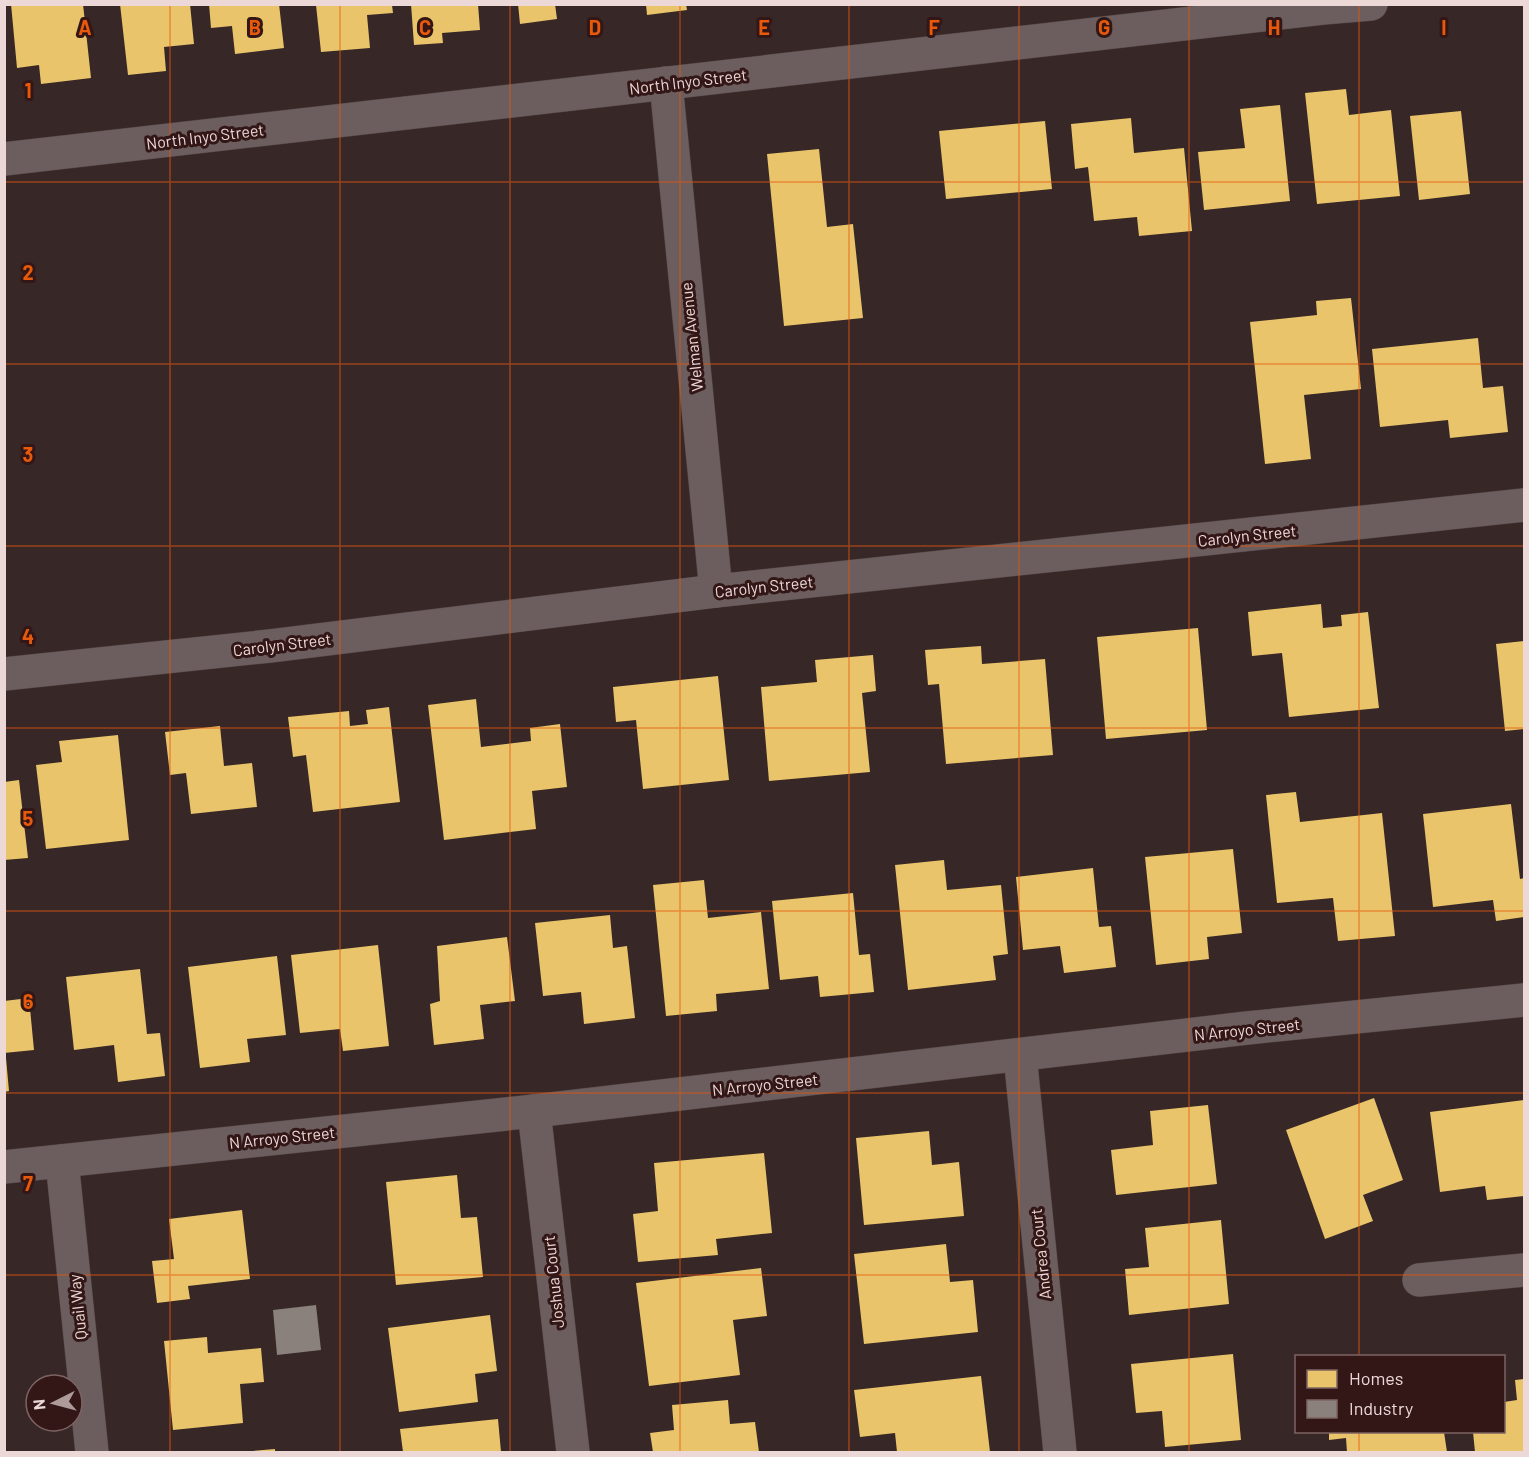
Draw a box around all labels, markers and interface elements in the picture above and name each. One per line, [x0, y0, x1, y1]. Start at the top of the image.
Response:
text: A [78, 15, 92, 39]
text: B [249, 15, 261, 39]
text: C [419, 15, 431, 39]
text: D [589, 15, 601, 39]
text: E [758, 15, 770, 39]
text: F [928, 15, 940, 39]
text: G [1098, 15, 1110, 39]
text: H [1268, 15, 1280, 39]
text: I [1441, 15, 1447, 39]
street label: North Inyo Street [628, 64, 748, 98]
text: 1 [24, 78, 32, 102]
street label: North Inyo Street [145, 119, 265, 153]
text: 2 [22, 260, 34, 284]
street label: Welman Avenue [676, 282, 706, 392]
text: 3 [23, 442, 33, 466]
street label: Carolyn Street [1197, 520, 1297, 550]
street label: Carolyn Street [714, 571, 814, 601]
text: 4 [22, 624, 34, 648]
street label: Carolyn Street [232, 629, 332, 659]
text: 5 [23, 806, 34, 830]
text: 6 [23, 989, 34, 1013]
street label: N Arroyo Street [1193, 1014, 1301, 1044]
street label: N Arroyo Street [711, 1069, 819, 1099]
street label: N Arroyo Street [228, 1122, 336, 1152]
text: 7 [23, 1171, 33, 1195]
street label: Andrea Court [1026, 1208, 1054, 1300]
street label: Joshua Court [539, 1235, 567, 1329]
street label: Quail Way [64, 1273, 90, 1341]
legend [1295, 1355, 1505, 1433]
text: Homes [1349, 1367, 1403, 1389]
north arrow [24, 1373, 84, 1433]
text: Industry [1349, 1397, 1413, 1419]
text: N [29, 1398, 49, 1411]

